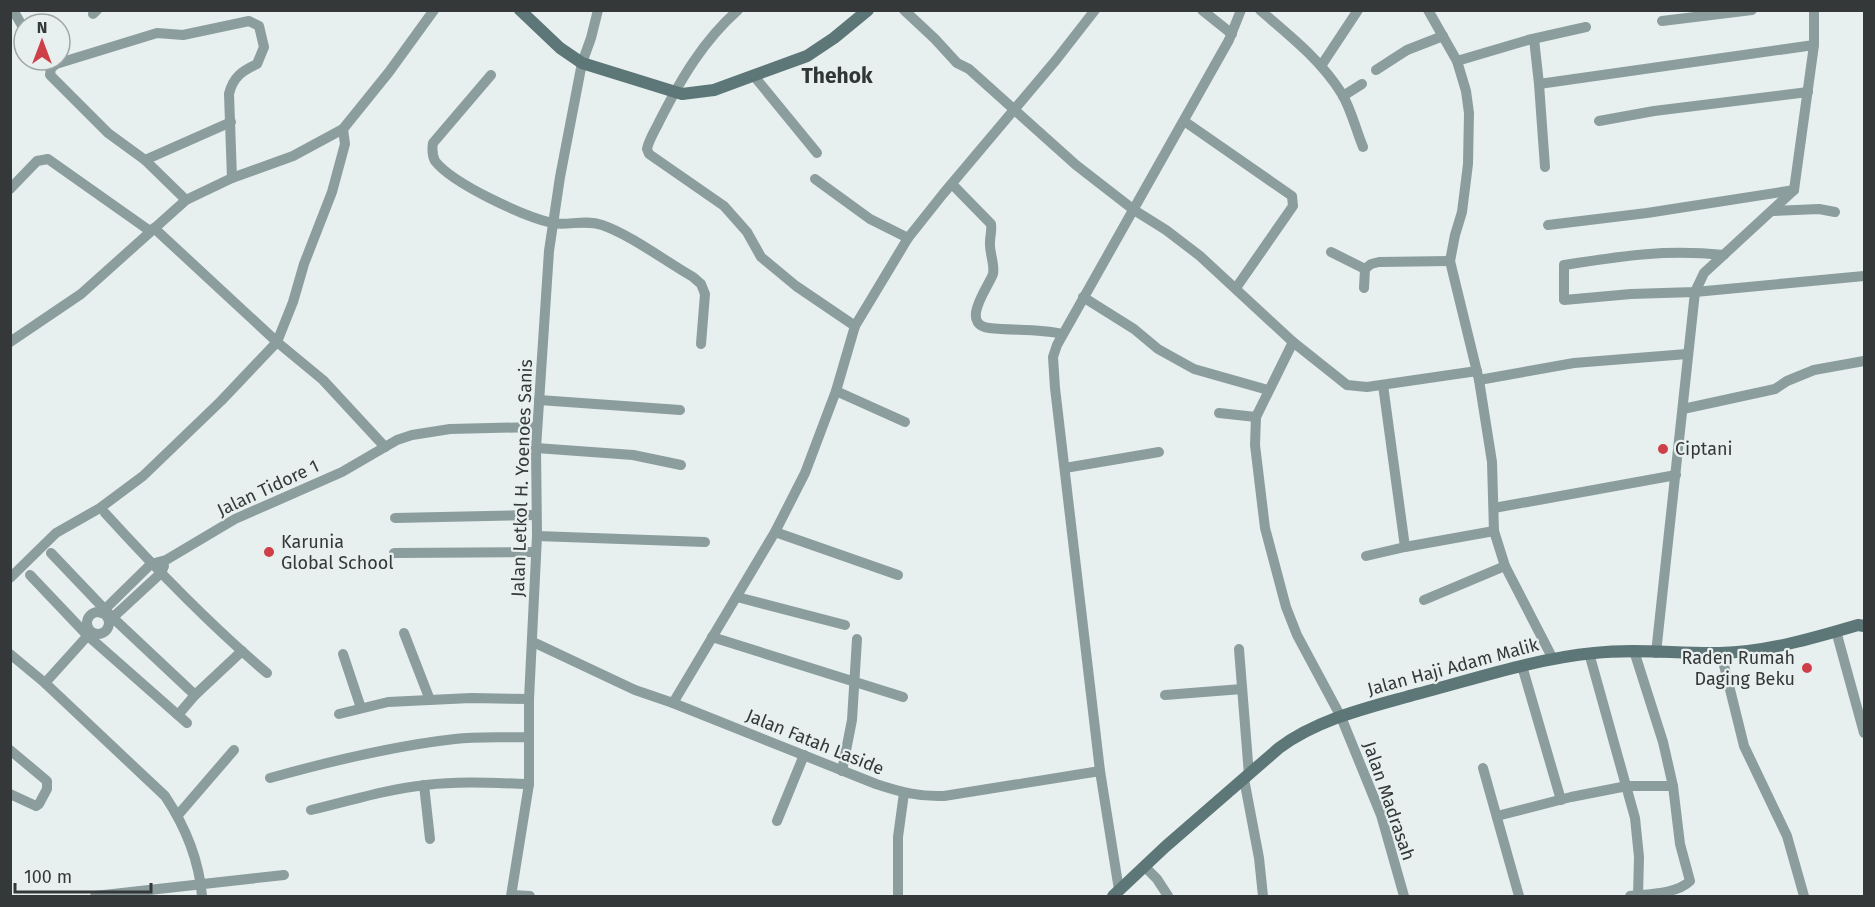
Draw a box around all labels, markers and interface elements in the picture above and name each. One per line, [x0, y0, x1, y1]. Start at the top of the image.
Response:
north arrow [12, 12, 72, 72]
text: N [37, 18, 47, 37]
district label: Thehok [801, 63, 873, 89]
street label: Jalan Letkol H. Yoenoes Sanis [507, 359, 537, 597]
place label: Ciptani [1675, 438, 1733, 460]
marker: Ciptani [1656, 442, 1670, 456]
street label: Jalan Tidore 1 [214, 455, 322, 521]
place label: Karunia Global School [281, 531, 393, 574]
marker: Karunia Global School [262, 545, 276, 559]
street label: Jalan Haji Adam Malik [1365, 633, 1542, 700]
place label: Raden Rumah Daging Beku [1681, 647, 1795, 690]
marker: Raden Rumah Daging Beku [1800, 661, 1814, 675]
street label: Jalan Fatah Laside [743, 704, 887, 780]
street label: Jalan Madrasah [1358, 739, 1420, 863]
scale bar [15, 856, 152, 894]
text: 100 m [24, 866, 72, 888]

